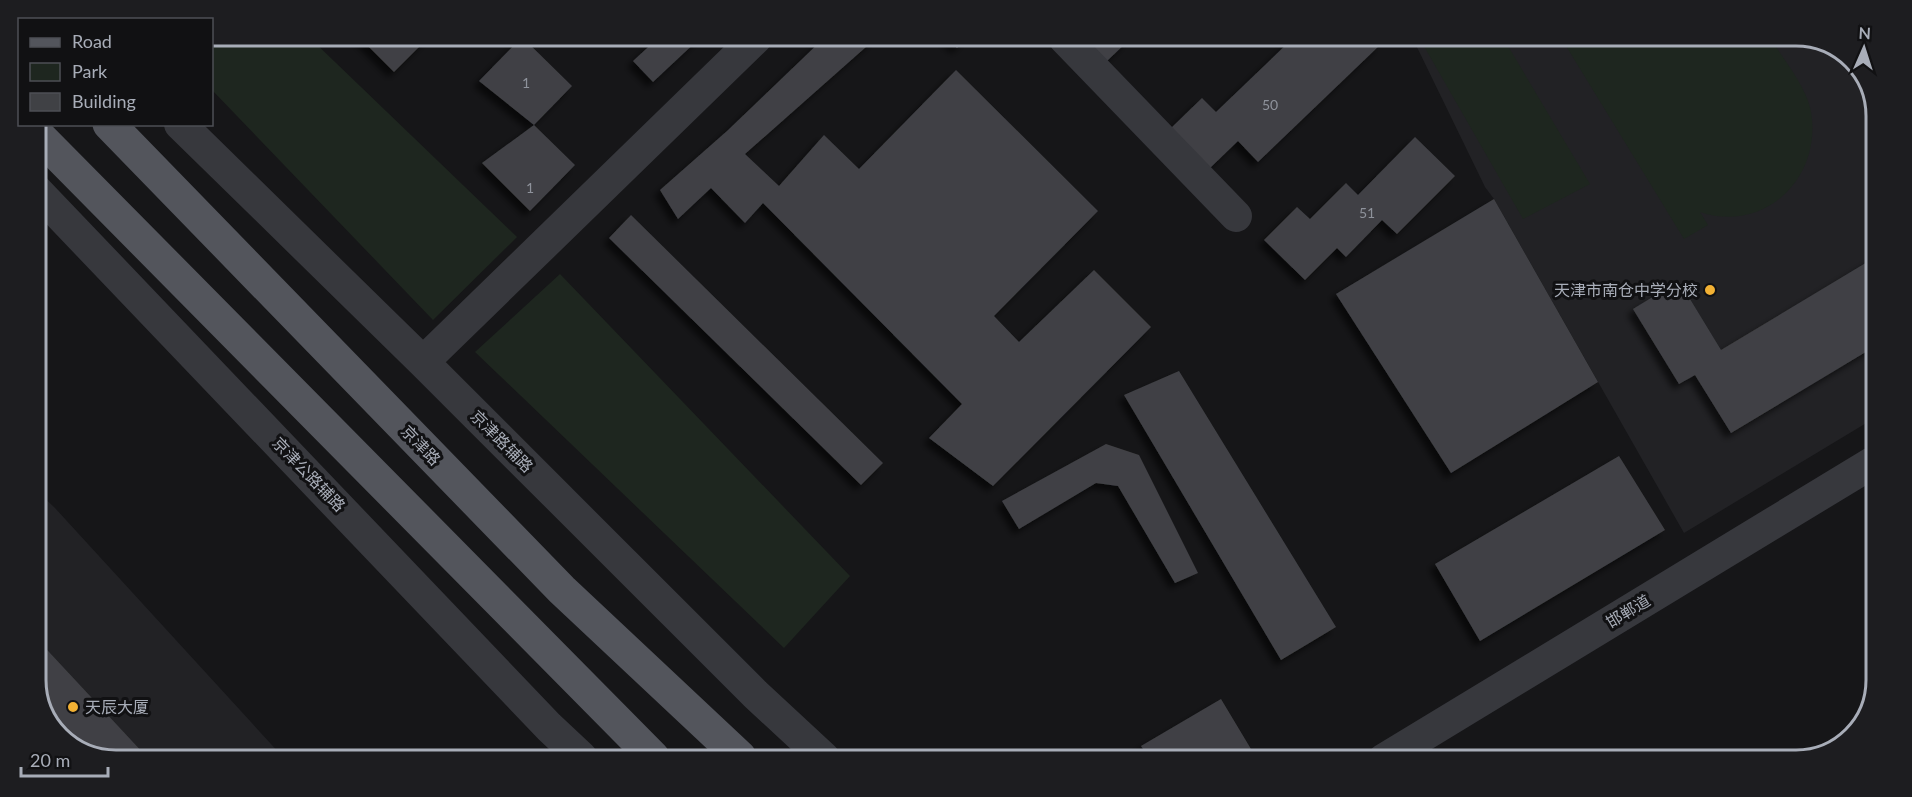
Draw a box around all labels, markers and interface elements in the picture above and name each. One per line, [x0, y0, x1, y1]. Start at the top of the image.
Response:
legend [18, 18, 213, 126]
north arrow [1834, 18, 1894, 78]
text: N [1858, 23, 1871, 42]
text: Road [72, 30, 112, 52]
text: Park [72, 60, 108, 82]
house number: 1 [522, 74, 530, 91]
text: Building [72, 90, 136, 112]
house number: 50 [1262, 96, 1278, 113]
house number: 1 [526, 179, 534, 196]
house number: 51 [1359, 204, 1375, 221]
place label: 天津市南仓中学分校 [1554, 280, 1698, 299]
marker: 天津市南仓中学分校 [1703, 283, 1717, 297]
street label: 京津路辅路 [467, 406, 537, 476]
street label: 京津路 [398, 421, 445, 469]
street label: 京津公路辅路 [269, 433, 350, 515]
street label: 邯郸道 [1602, 590, 1653, 631]
place label: 天辰大厦 [85, 697, 149, 716]
marker: 天辰大厦 [66, 700, 80, 714]
scale bar [21, 740, 108, 778]
text: 20 m [30, 749, 70, 771]

